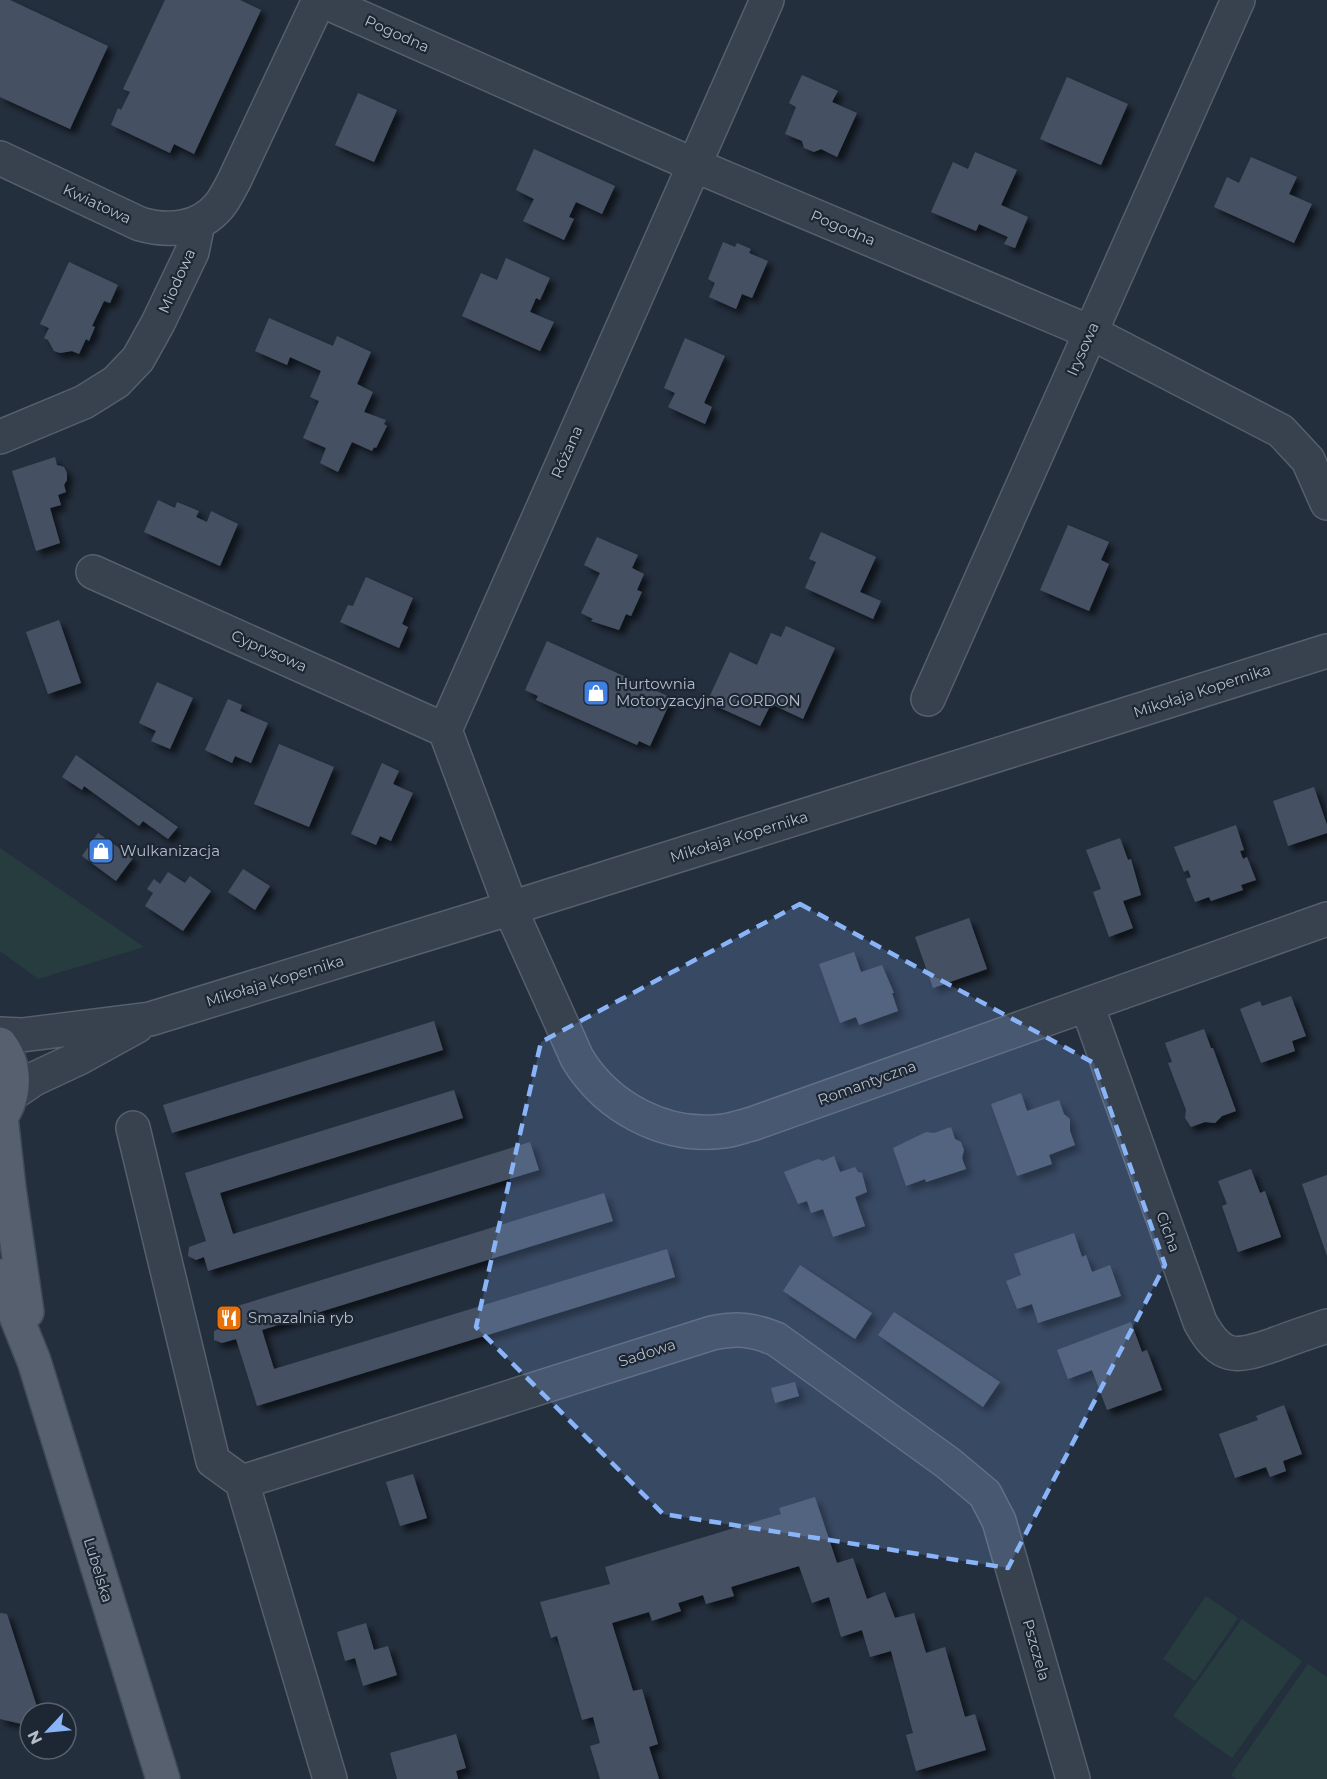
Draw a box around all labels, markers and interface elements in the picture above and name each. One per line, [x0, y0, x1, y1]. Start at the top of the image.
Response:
street label: Pogodna [362, 11, 433, 56]
street label: Kwiatowa [60, 180, 134, 228]
street label: Pogodna [808, 205, 879, 250]
street label: Miodowa [154, 245, 199, 316]
street label: Irysowa [1062, 319, 1103, 379]
street label: Różana [547, 423, 587, 481]
street label: Cyprysowa [228, 625, 310, 676]
street label: Mikołaja Kopernika [1131, 659, 1273, 722]
place label: Hurtownia Motoryzacyjna GORDON [616, 674, 801, 710]
shop icon: Hurtownia Motoryzacyjna GORDON [581, 678, 611, 708]
street label: Mikołaja Kopernika [668, 807, 810, 867]
shop icon: Wulkanizacja [86, 836, 116, 866]
place label: Wulkanizacja [120, 841, 220, 860]
street label: Mikołaja Kopernika [204, 951, 346, 1011]
street label: Romantyczna [815, 1056, 919, 1109]
street label: Cicha [1152, 1209, 1185, 1255]
restaurant icon: Smazalnia ryb [214, 1303, 244, 1333]
place label: Smazalnia ryb [248, 1308, 354, 1327]
street label: Sadowa [616, 1334, 678, 1371]
street label: Lubelska [80, 1535, 117, 1605]
street label: Pszczela [1019, 1617, 1054, 1683]
north arrow [18, 1701, 78, 1761]
text: N [24, 1727, 46, 1747]

